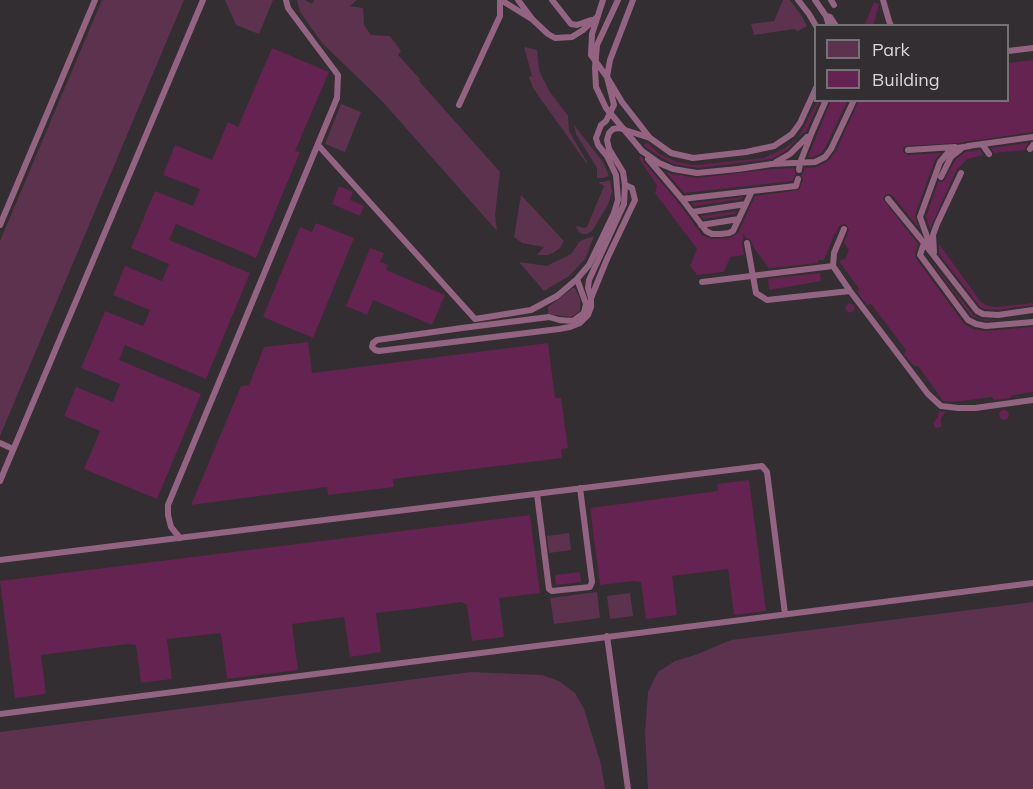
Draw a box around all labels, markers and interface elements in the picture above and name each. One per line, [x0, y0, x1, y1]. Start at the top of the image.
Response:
legend [814, 24, 1009, 102]
text: Park [872, 38, 910, 61]
text: Building [872, 68, 940, 91]

